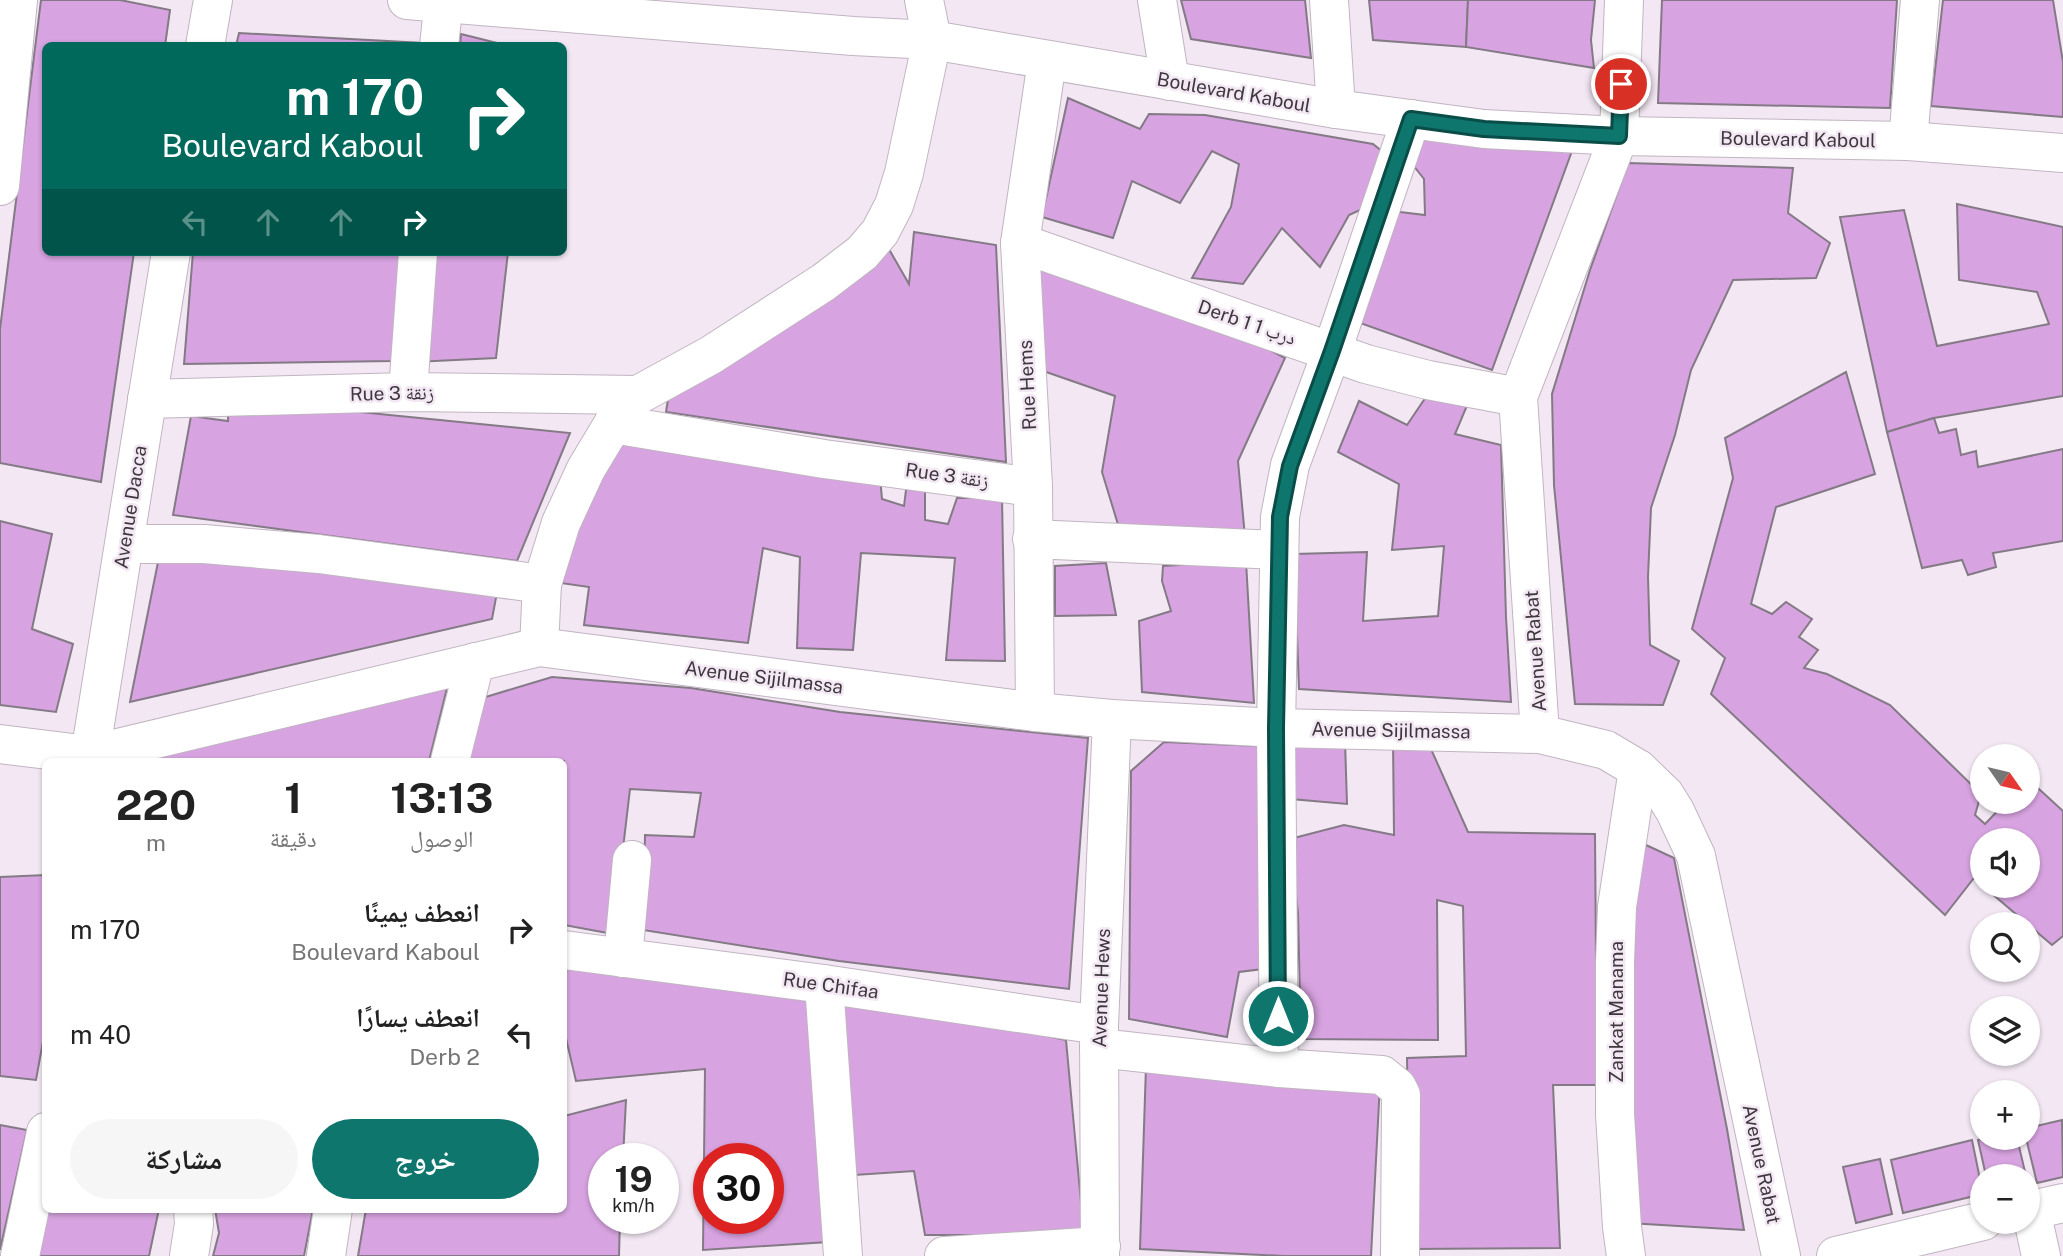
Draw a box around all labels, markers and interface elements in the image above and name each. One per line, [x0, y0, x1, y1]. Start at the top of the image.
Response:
pin [1591, 54, 1651, 114]
icon: arrive [1602, 65, 1640, 103]
text: 170 m [286, 68, 424, 126]
street label: Boulevard Kaboul [1155, 68, 1313, 116]
icon: right [448, 70, 539, 161]
text: Boulevard Kaboul [161, 127, 424, 164]
street label: Boulevard Kaboul [1720, 127, 1876, 151]
icon: left [176, 203, 214, 241]
icon: ahead [249, 203, 287, 241]
icon: ahead [322, 203, 360, 241]
icon: right [395, 203, 433, 241]
street label: Derb 1 درب 1 [1195, 295, 1299, 350]
street label: Rue Hems [1014, 339, 1040, 431]
street label: Rue 3 زنقة [350, 381, 434, 406]
street label: Avenue Dacca [109, 444, 151, 570]
street label: Rue 3 زنقة [904, 458, 990, 493]
street label: Avenue Rabat [1520, 590, 1550, 712]
street label: Avenue Sijilmassa [684, 656, 844, 698]
street label: Avenue Sijilmassa [1311, 718, 1471, 742]
north arrow [1970, 744, 2040, 814]
map controls [1970, 744, 2040, 1234]
text: 1 [284, 773, 302, 822]
text: 13:13 [390, 773, 493, 822]
text: 220 [116, 780, 196, 829]
text: دقيقة [270, 825, 317, 852]
text: الوصول [410, 825, 474, 852]
button: sound [1970, 828, 2040, 898]
text: m [146, 829, 166, 856]
text: انعطف يمينًا [364, 897, 480, 928]
icon: right [501, 911, 539, 949]
button: search [1970, 912, 2040, 982]
text: 170 m [70, 914, 140, 945]
street label: Avenue Hews [1088, 928, 1114, 1048]
text: Boulevard Kaboul [291, 938, 480, 965]
street label: Zankat Manama [1605, 941, 1627, 1083]
street label: Rue Chifaa [782, 967, 880, 1003]
position arrow [1241, 979, 1315, 1053]
button: layers [1970, 996, 2040, 1066]
text: انعطف يسارًا [356, 1002, 480, 1033]
icon: left [501, 1016, 539, 1054]
text: 40 m [70, 1019, 131, 1050]
text: Derb 2 [409, 1043, 480, 1070]
button: + [1970, 1080, 2040, 1150]
street label: Avenue Rabat [1739, 1102, 1785, 1226]
button: مشاركة [70, 1119, 298, 1199]
button: خروج [312, 1119, 539, 1199]
speed limit sign: 30 [693, 1143, 784, 1234]
text: 19 [614, 1159, 653, 1200]
button: − [1970, 1164, 2040, 1234]
text: km/h [612, 1195, 655, 1216]

